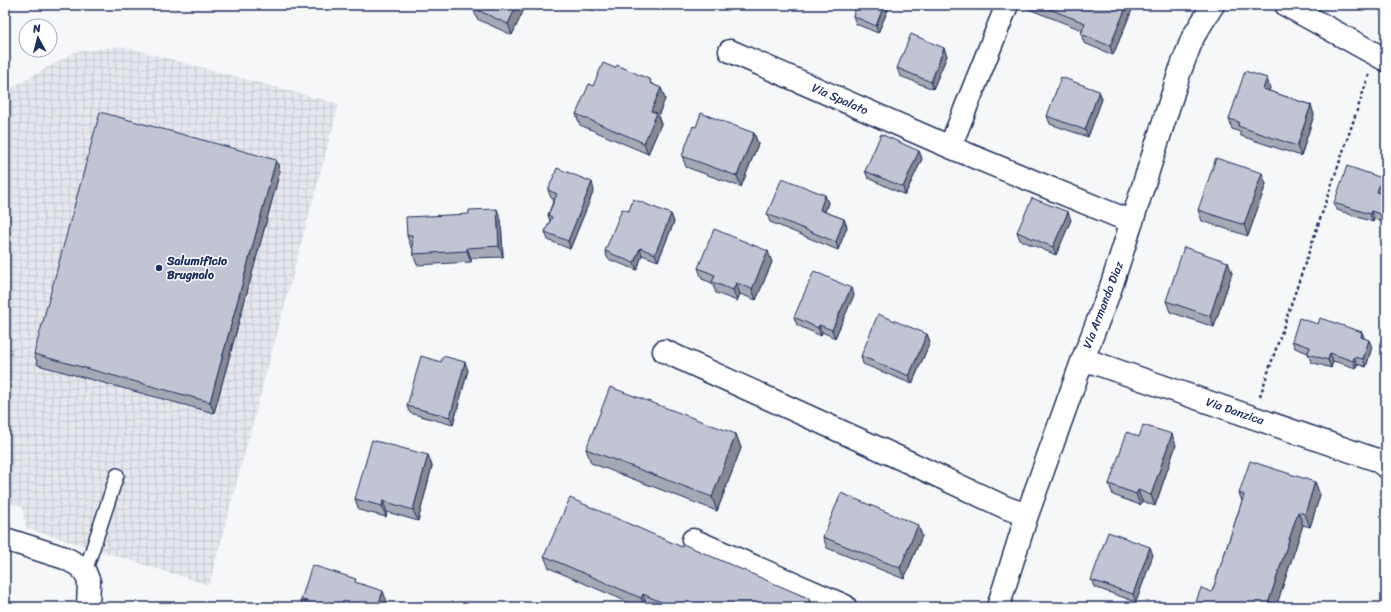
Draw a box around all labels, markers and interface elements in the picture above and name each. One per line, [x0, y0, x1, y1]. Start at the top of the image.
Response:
north arrow [18, 18, 58, 58]
text: N [31, 19, 42, 39]
street label: Via Spalato [808, 77, 872, 121]
place label: Salumificio Brugnolo [166, 250, 228, 286]
street label: Via Armando Diaz [1076, 258, 1130, 352]
marker: Salumificio Brugnolo [154, 263, 164, 273]
street label: Via Danzica [1203, 391, 1268, 432]

